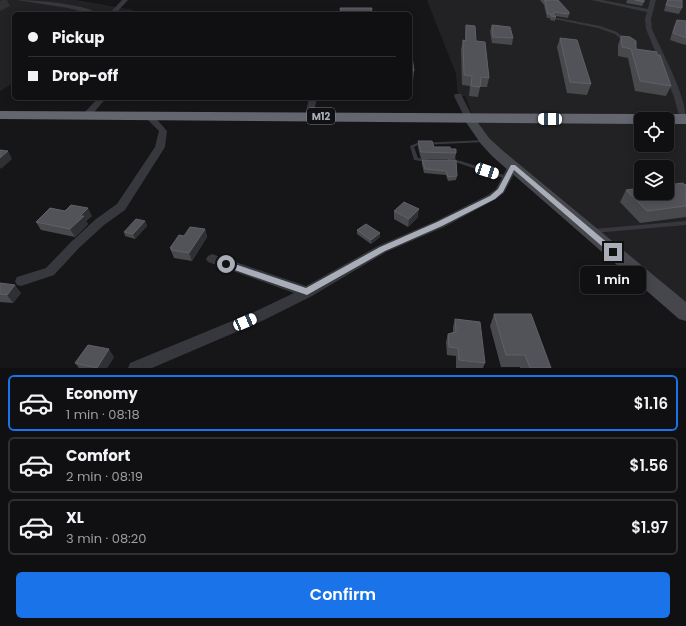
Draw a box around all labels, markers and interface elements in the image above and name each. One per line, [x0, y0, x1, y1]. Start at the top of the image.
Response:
text: Pickup [52, 27, 104, 48]
text: Drop-off [52, 65, 118, 86]
road number: M12 [307, 108, 335, 124]
map controls [634, 112, 674, 200]
button: locate [634, 112, 674, 152]
car [538, 113, 562, 125]
button: layers [634, 160, 674, 200]
car [474, 162, 500, 180]
route end [604, 243, 622, 261]
route start [217, 255, 235, 273]
callout: 1 min [580, 266, 646, 294]
text: 1 min [596, 270, 630, 289]
car [232, 312, 258, 332]
text: Economy [66, 383, 138, 404]
icon: car [18, 385, 54, 421]
text: $1.16 [634, 393, 668, 414]
text: 1 min · 08:18 [66, 405, 140, 424]
text: Comfort [66, 445, 130, 466]
icon: car [18, 447, 54, 483]
text: $1.56 [630, 455, 668, 476]
text: 2 min · 08:19 [66, 467, 143, 486]
text: XL [66, 507, 84, 528]
icon: car [18, 509, 54, 545]
text: $1.97 [631, 517, 668, 538]
text: 3 min · 08:20 [66, 529, 147, 548]
button: Confirm [16, 572, 670, 618]

